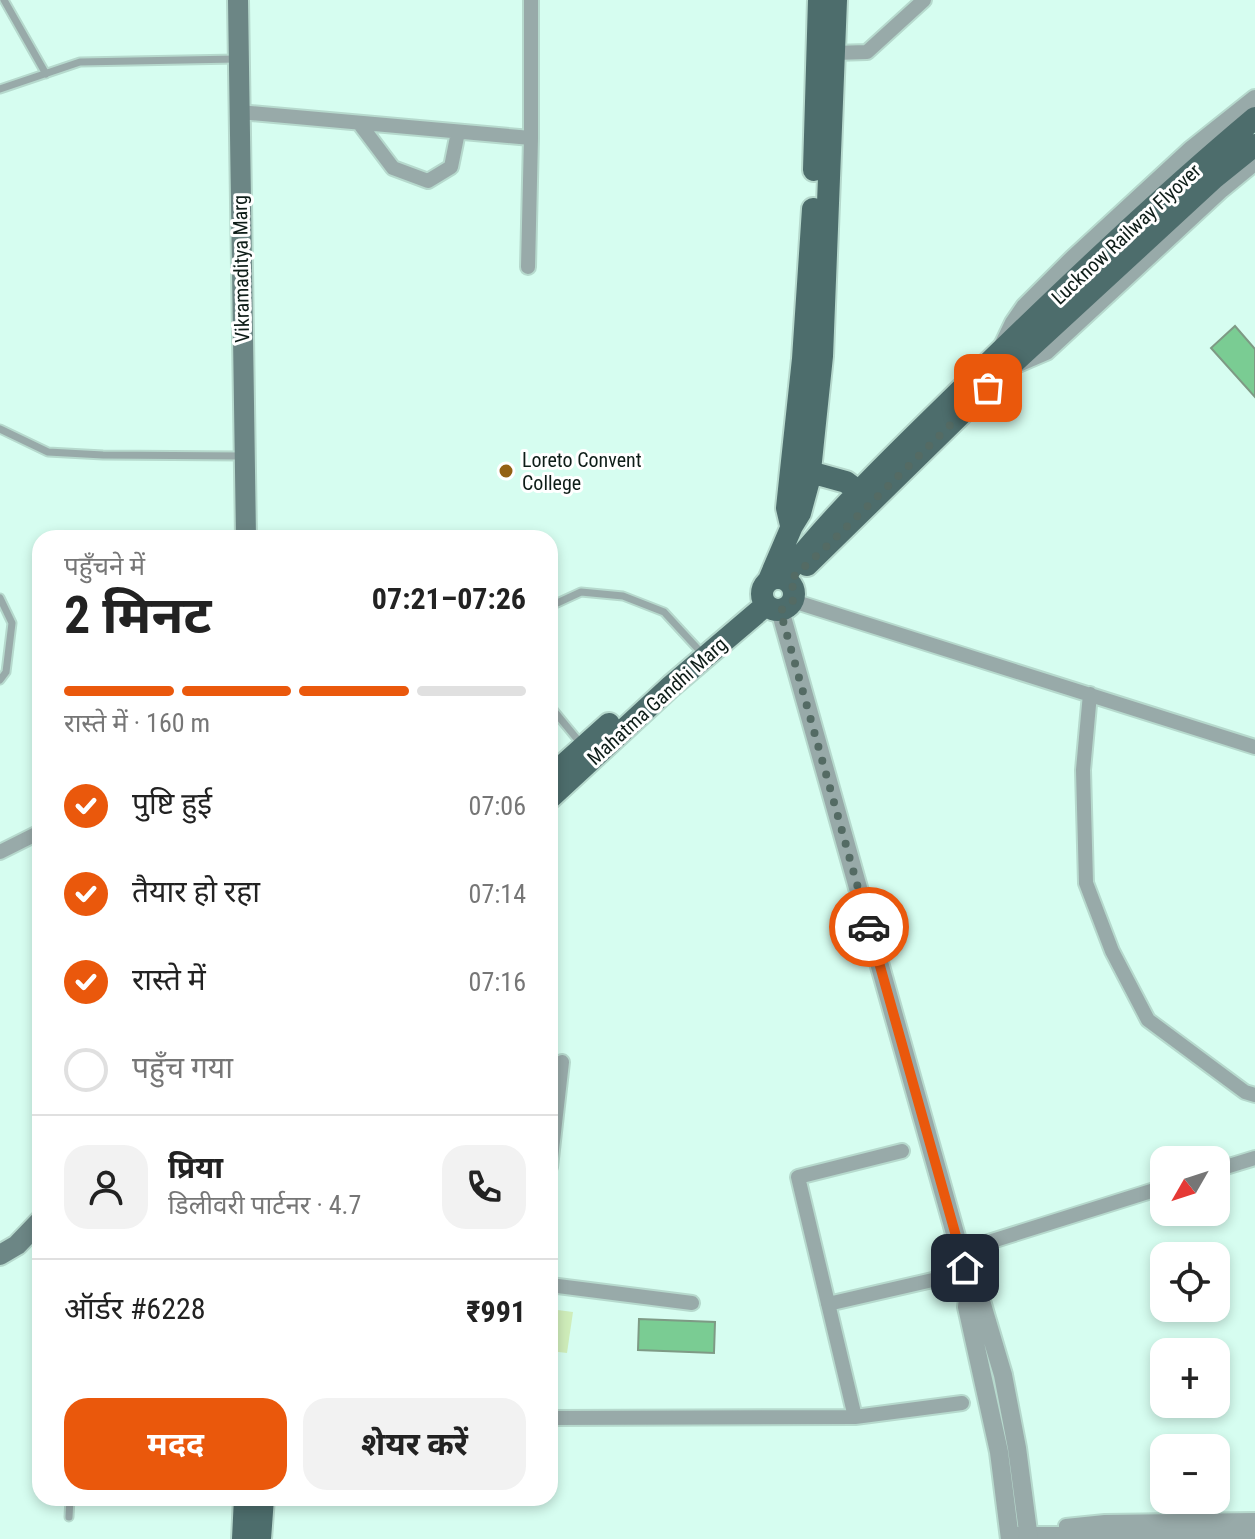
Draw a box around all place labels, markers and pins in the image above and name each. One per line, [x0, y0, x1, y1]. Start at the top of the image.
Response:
pin [954, 354, 1022, 422]
place label: Loreto Convent College [522, 448, 642, 495]
marker: Loreto Convent College [497, 462, 515, 480]
pin [931, 1234, 999, 1302]

